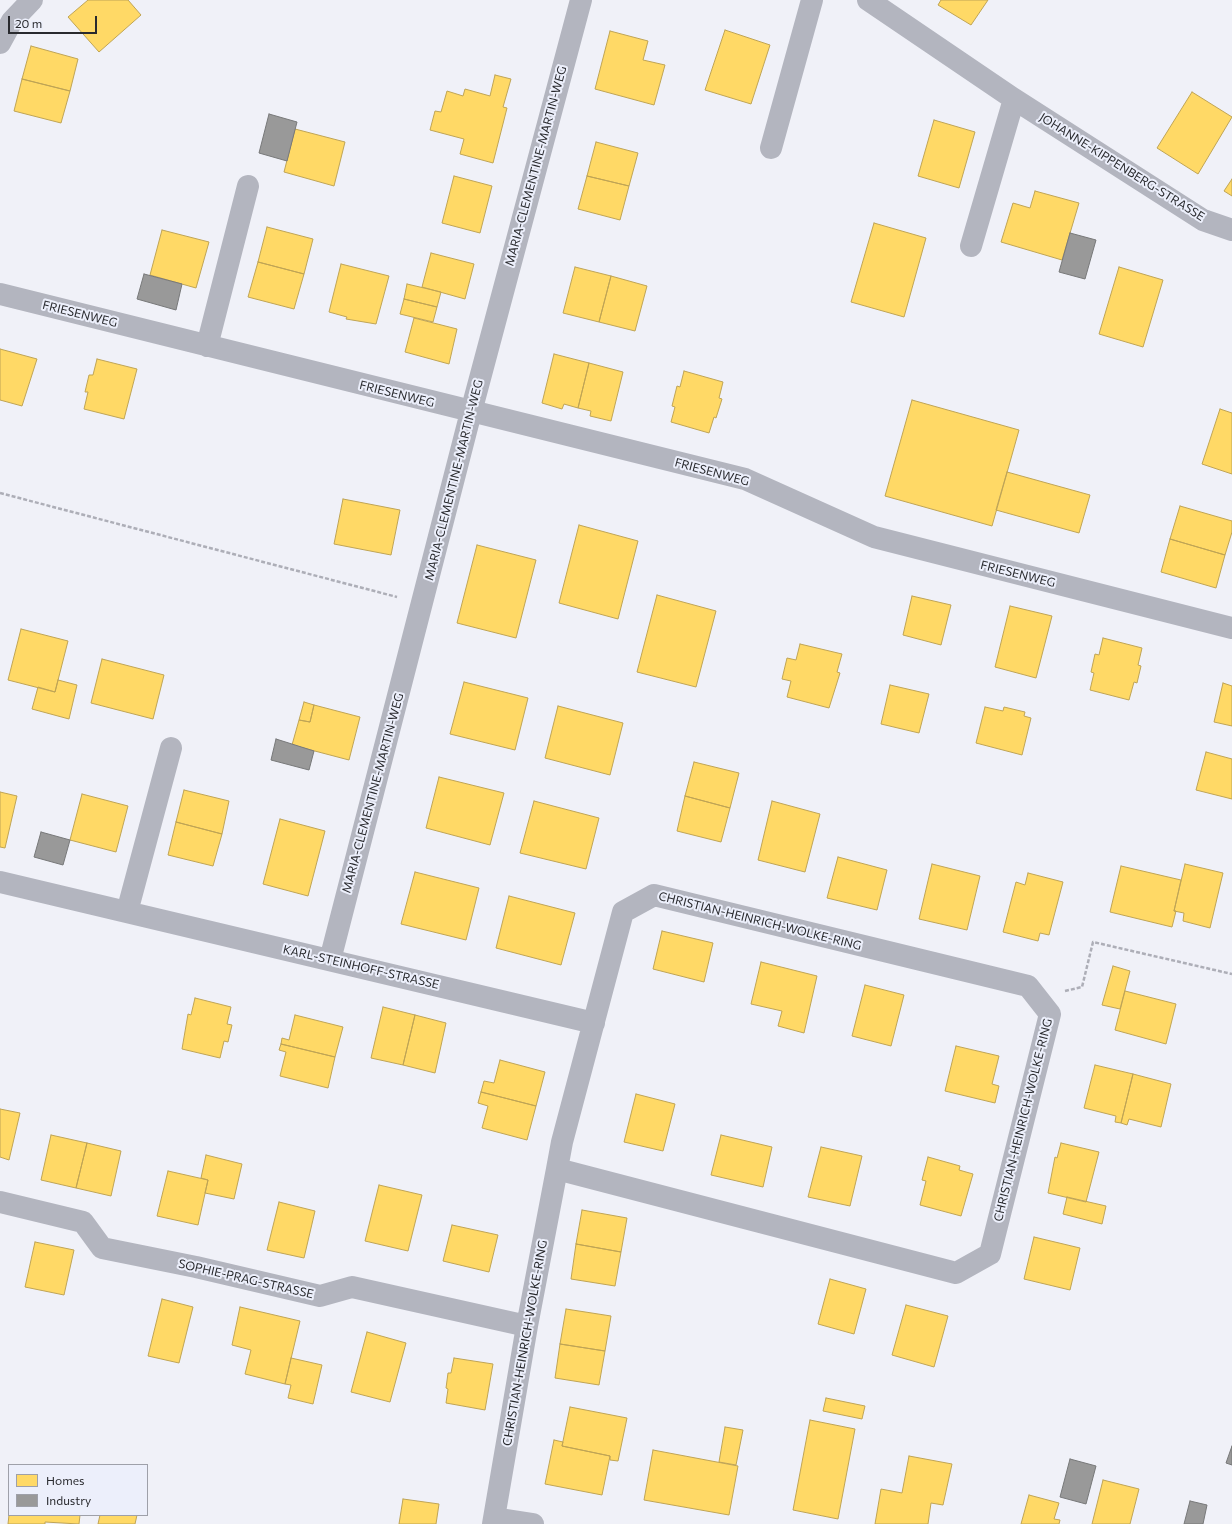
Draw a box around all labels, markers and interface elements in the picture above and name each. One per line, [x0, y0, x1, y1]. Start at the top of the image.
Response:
scale bar [10, 8, 99, 34]
text: 20 m [15, 16, 42, 30]
street label: MARIA-CLEMENTINE-MARTIN-WEG [502, 64, 570, 268]
street label: JOHANNE-KIPPENBERG-STRASSE [1037, 110, 1207, 224]
street label: FRIESENWEG [41, 298, 119, 330]
street label: FRIESENWEG [358, 378, 436, 410]
street label: MARIA-CLEMENTINE-MARTIN-WEG [422, 378, 486, 582]
street label: FRIESENWEG [673, 455, 751, 489]
street label: FRIESENWEG [979, 558, 1057, 590]
street label: MARIA-CLEMENTINE-MARTIN-WEG [339, 691, 407, 895]
street label: CHRISTIAN-HEINRICH-WOLKE-RING [657, 889, 863, 953]
street label: KARL-STEINHOFF-STRASSE [281, 942, 441, 992]
street label: CHRISTIAN-HEINRICH-WOLKE-RING [991, 1017, 1055, 1223]
street label: CHRISTIAN-HEINRICH-WOLKE-RING [500, 1239, 550, 1447]
street label: SOPHIE-PRAG-STRASSE [177, 1256, 315, 1302]
legend [8, 1464, 148, 1516]
text: Homes [46, 1473, 84, 1487]
text: Industry [46, 1493, 91, 1507]

